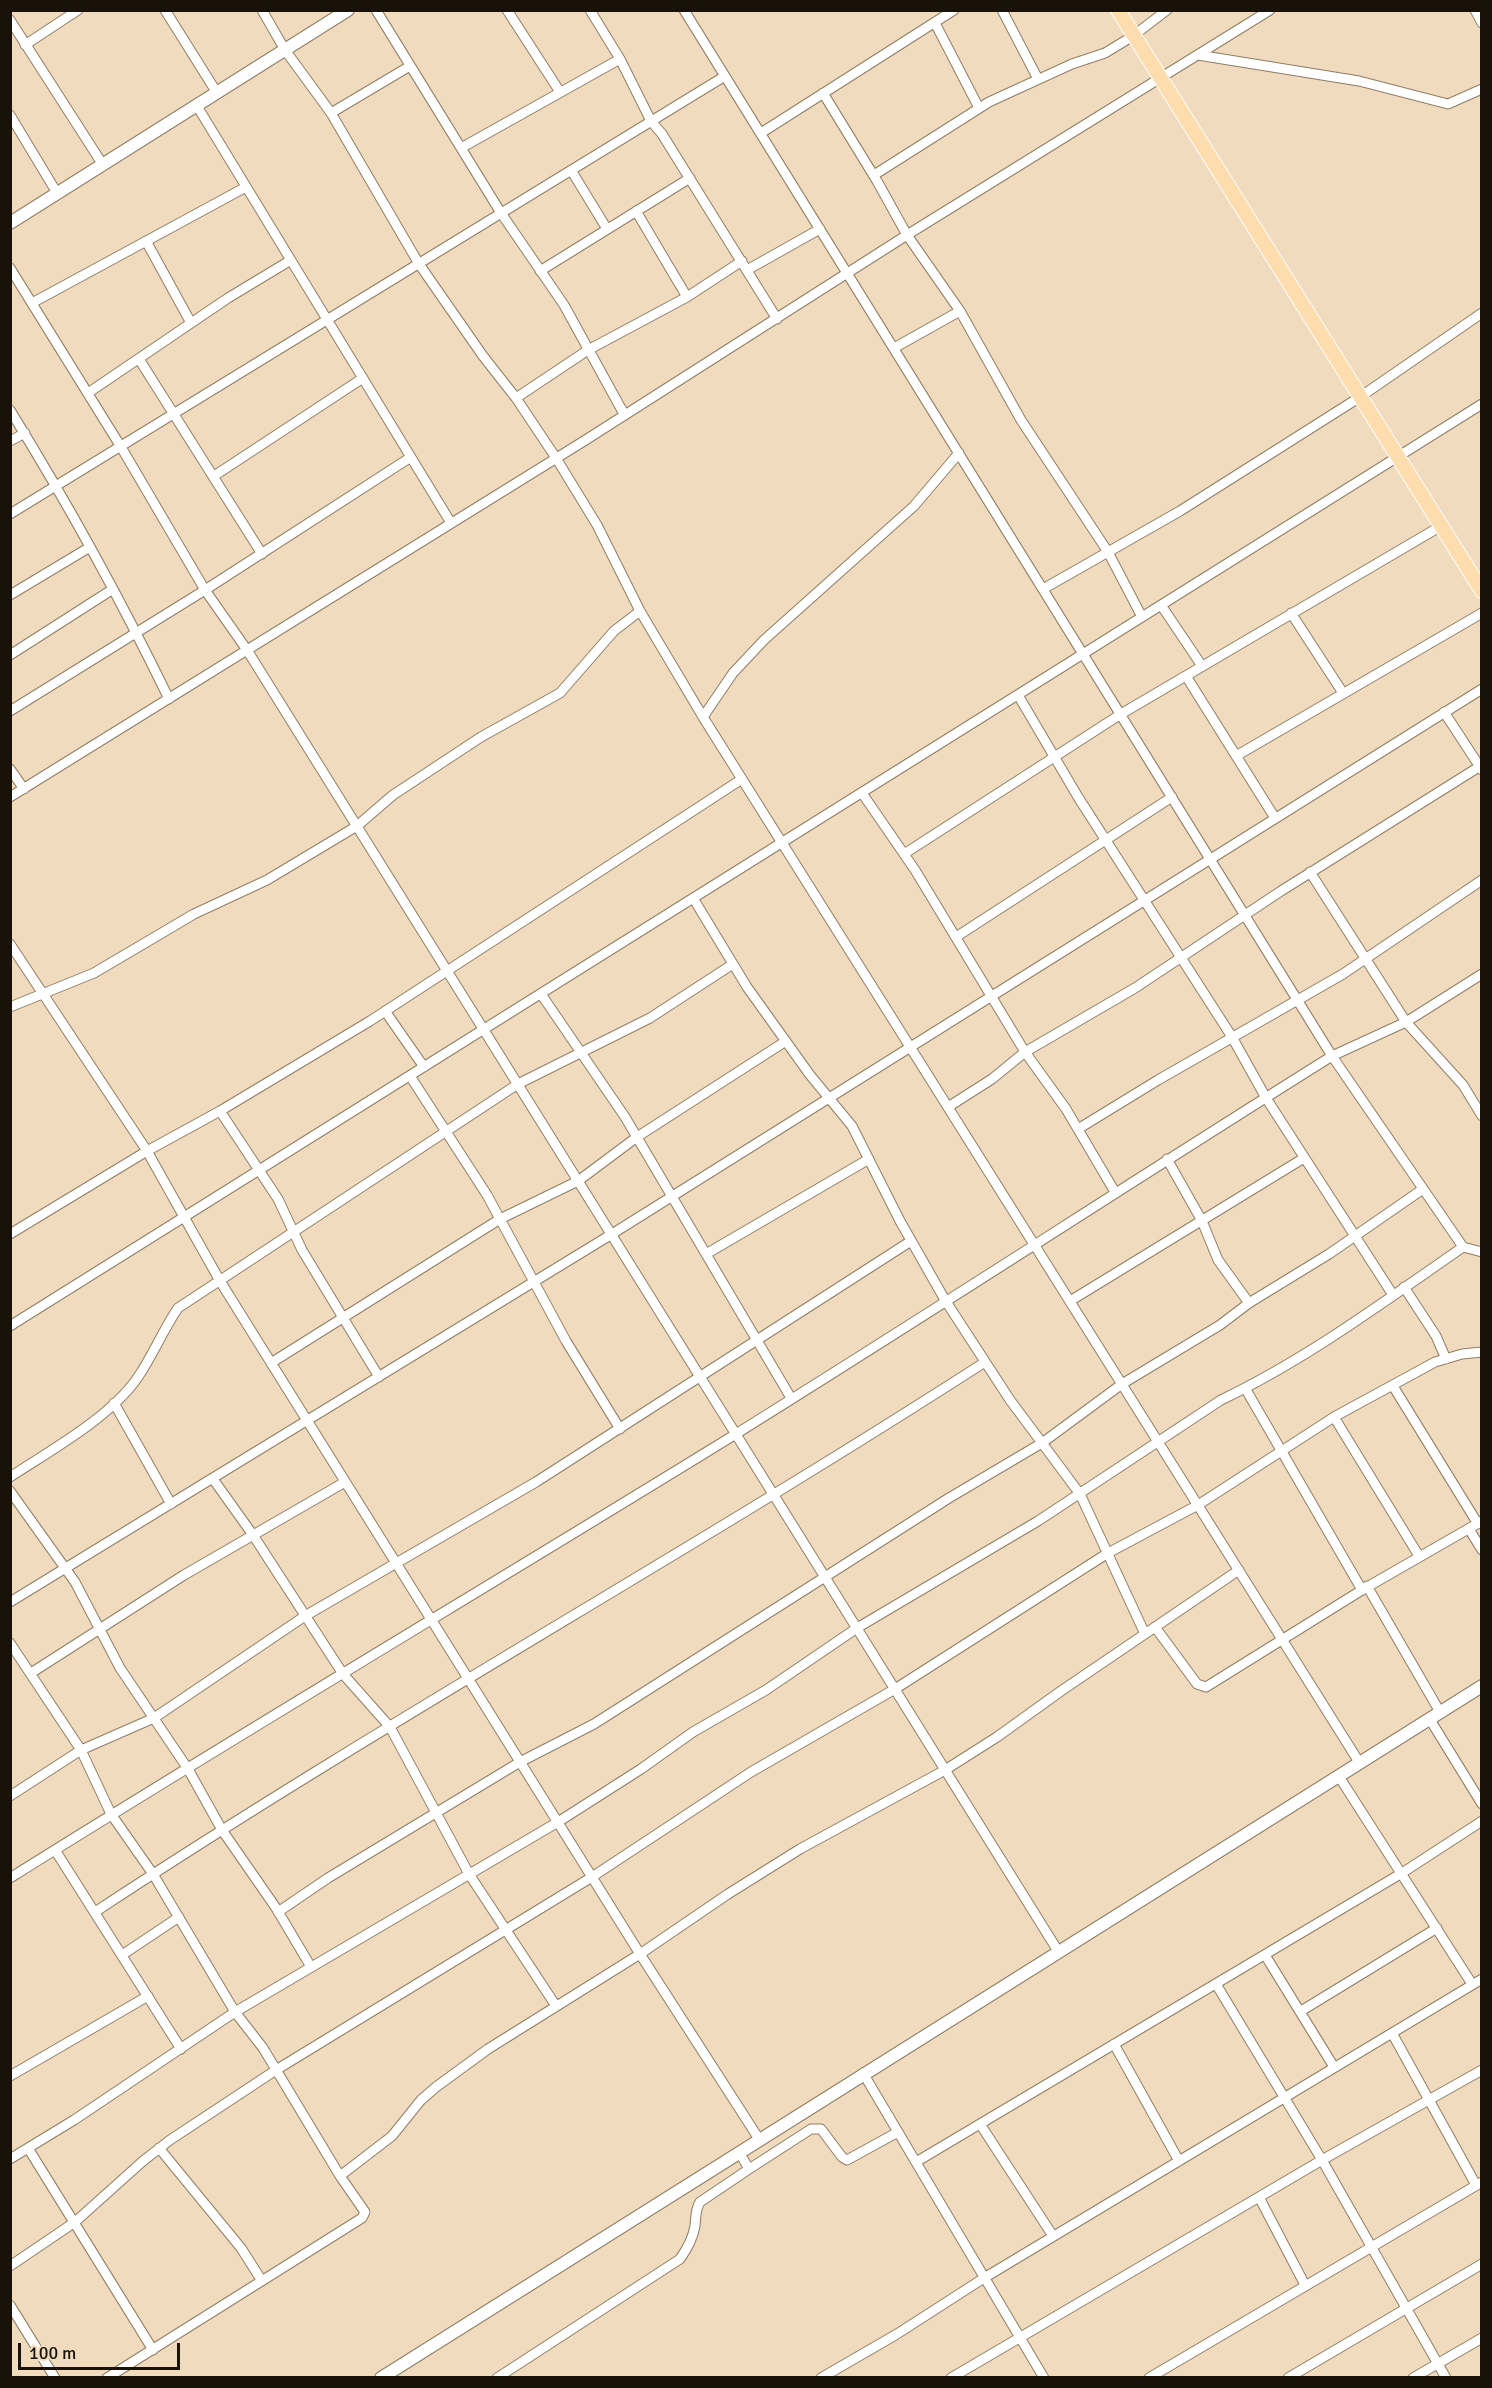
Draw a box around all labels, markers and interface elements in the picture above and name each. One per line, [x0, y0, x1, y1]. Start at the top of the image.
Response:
scale bar [21, 2331, 183, 2369]
text: 100 m [29, 2342, 76, 2364]

